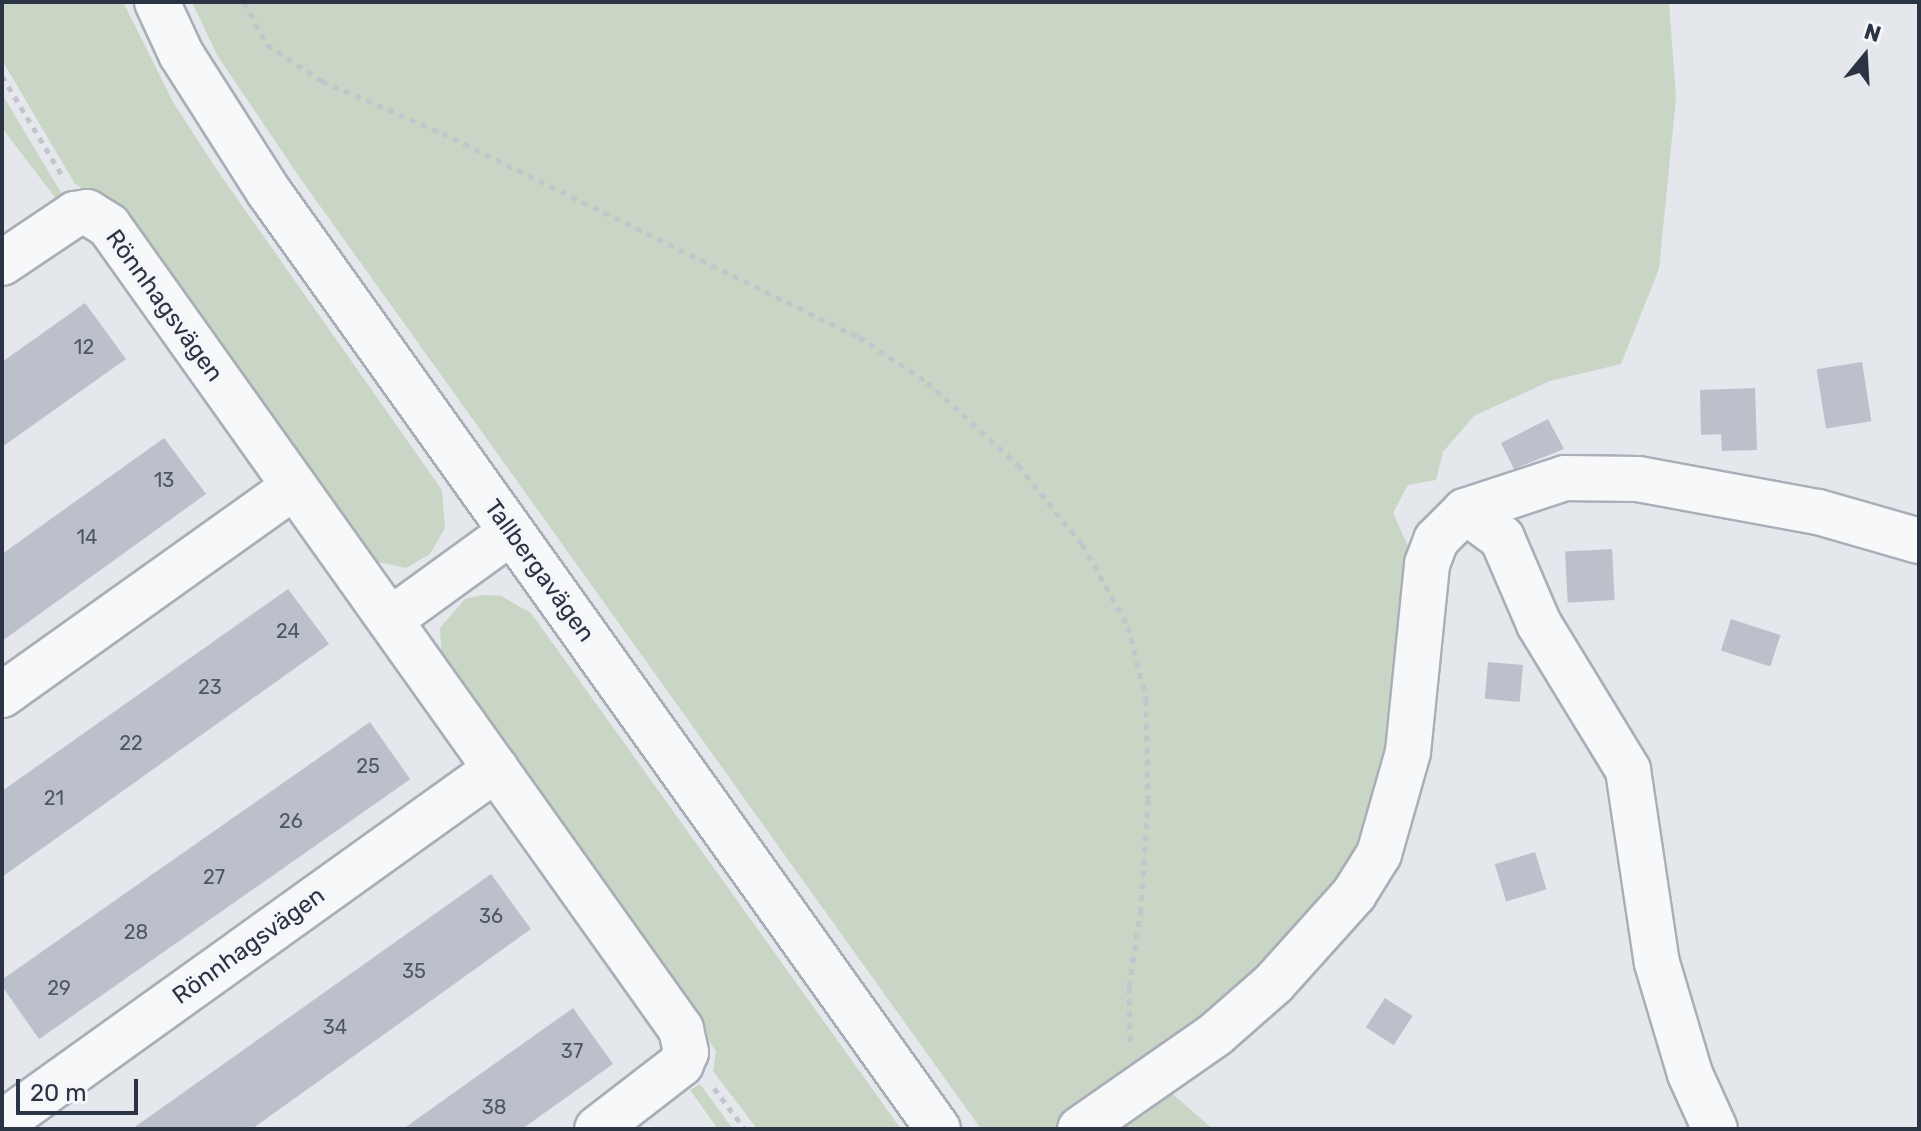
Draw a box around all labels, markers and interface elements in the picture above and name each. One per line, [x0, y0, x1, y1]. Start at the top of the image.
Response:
north arrow [1825, 16, 1905, 96]
text: N [1861, 17, 1884, 48]
street label: Rönnhagsvägen [99, 224, 229, 388]
house number: 12 [74, 335, 94, 359]
house number: 13 [154, 468, 174, 492]
street label: Tallbergavägen [478, 494, 600, 648]
house number: 14 [77, 525, 97, 549]
house number: 24 [276, 619, 300, 643]
house number: 23 [198, 675, 222, 699]
house number: 22 [119, 731, 143, 755]
house number: 25 [356, 754, 380, 778]
house number: 21 [44, 786, 64, 810]
house number: 26 [279, 809, 303, 833]
house number: 27 [203, 865, 225, 889]
street label: Rönnhagsvägen [167, 881, 331, 1011]
house number: 36 [479, 904, 503, 928]
house number: 28 [124, 920, 148, 944]
house number: 35 [402, 959, 426, 983]
house number: 29 [47, 976, 71, 1000]
house number: 34 [323, 1015, 347, 1039]
house number: 37 [561, 1039, 583, 1063]
scale bar [20, 1063, 142, 1113]
text: 20 m [30, 1079, 87, 1107]
house number: 38 [482, 1095, 506, 1119]

